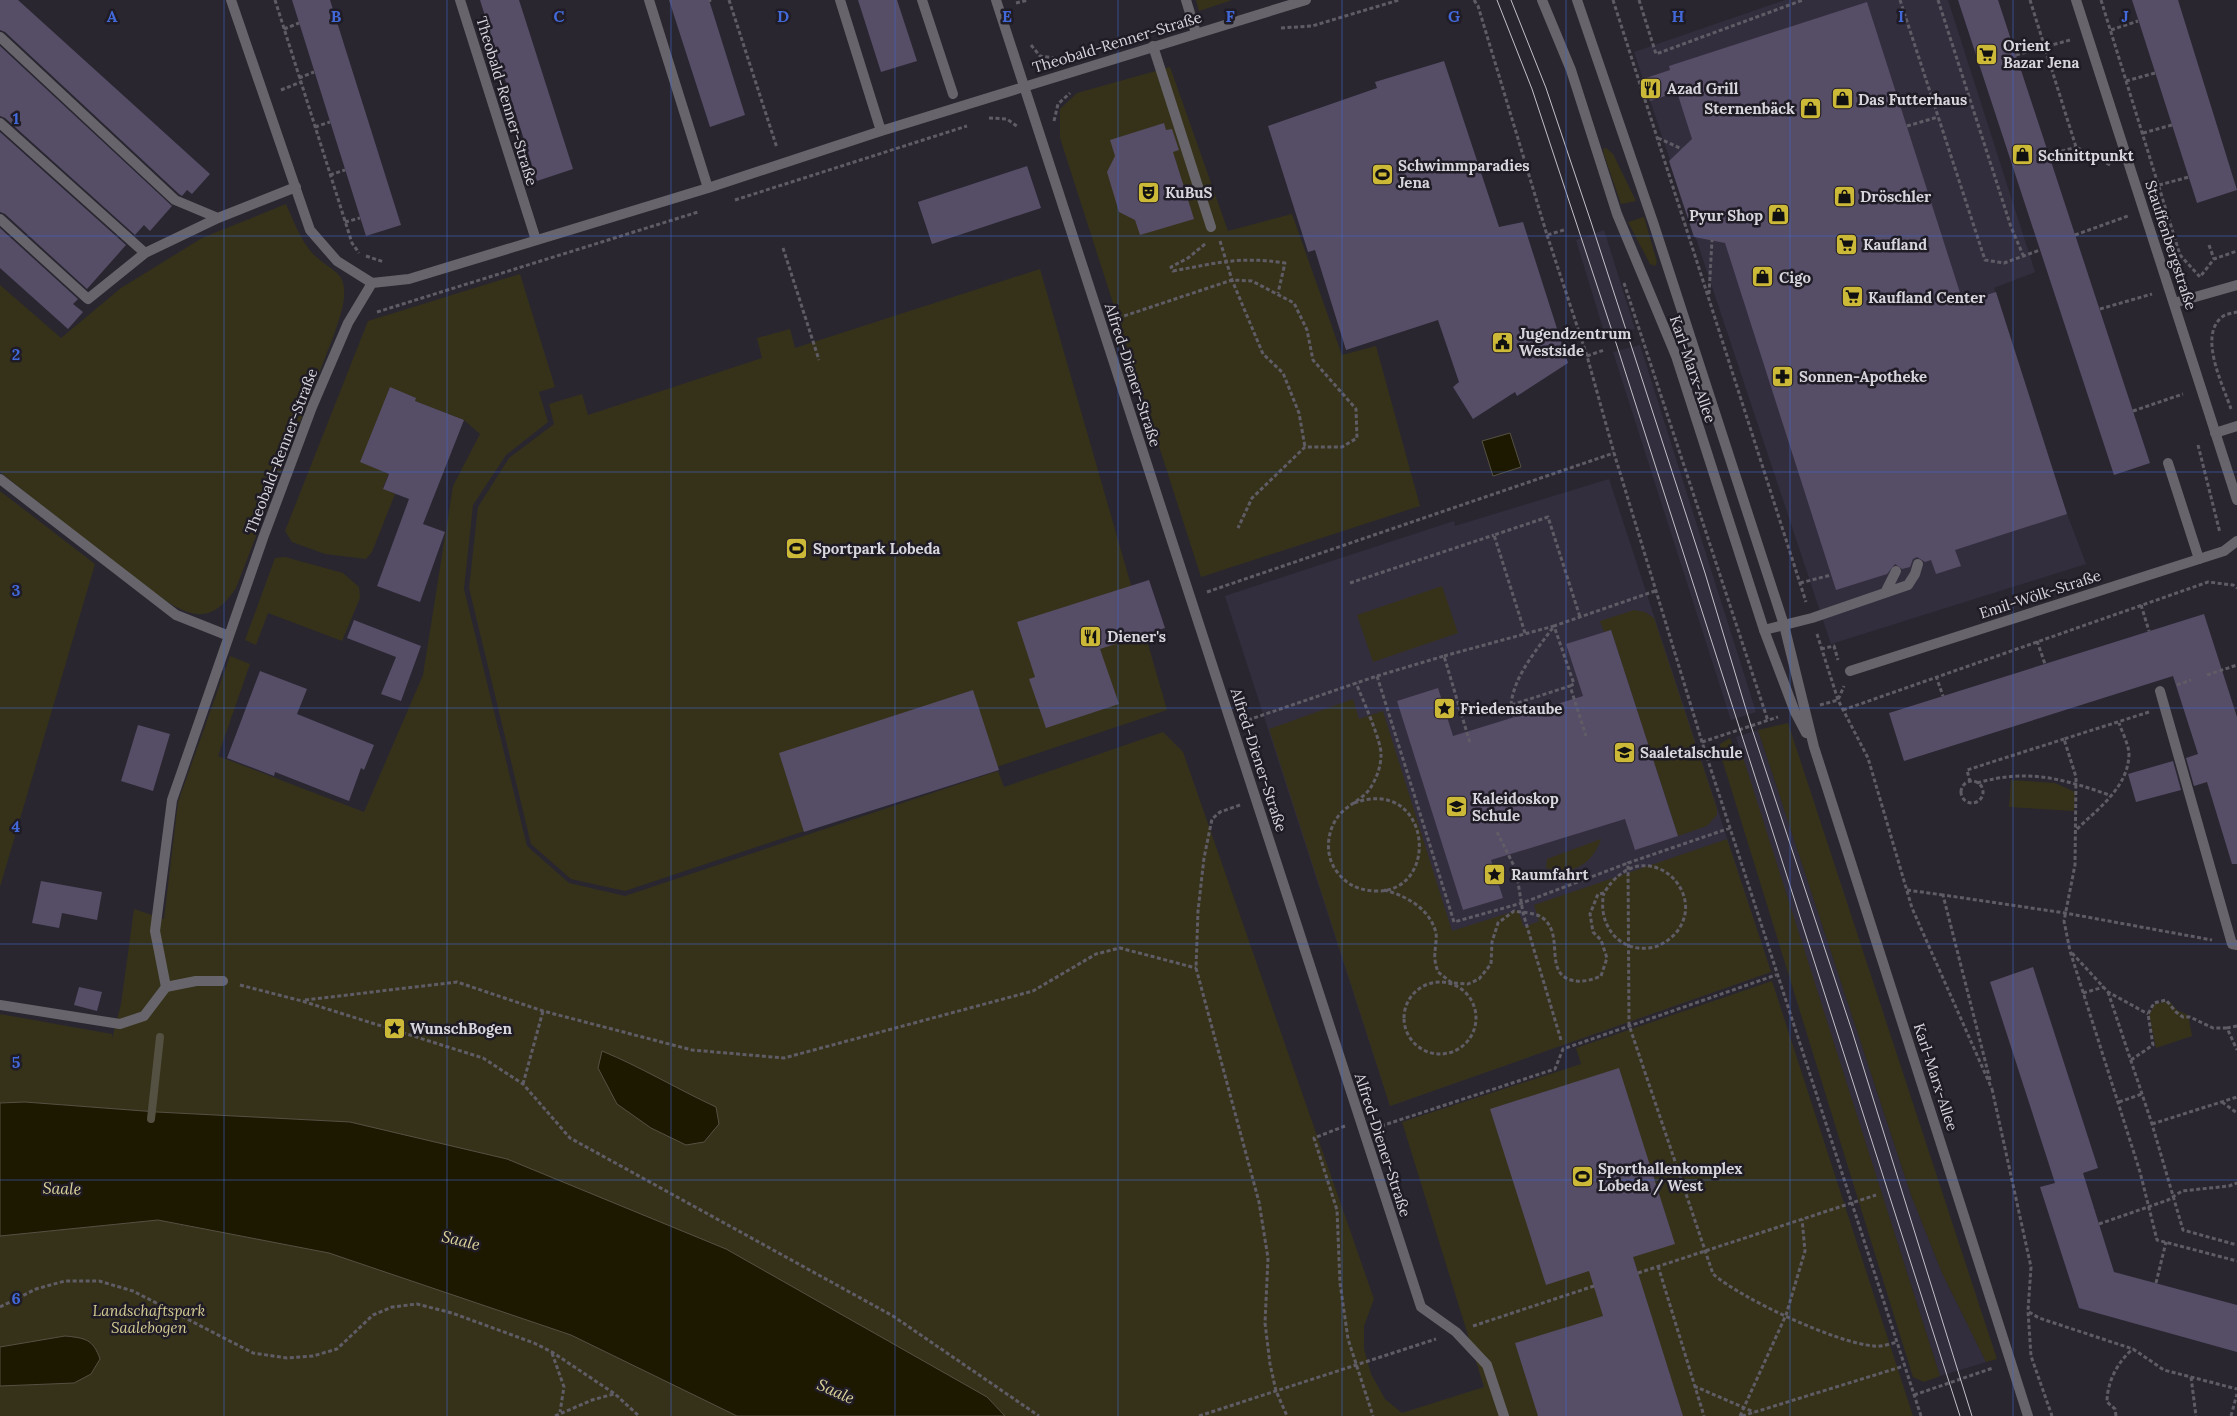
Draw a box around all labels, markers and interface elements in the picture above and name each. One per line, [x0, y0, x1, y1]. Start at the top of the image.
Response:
text: A [107, 6, 118, 26]
text: B [331, 6, 342, 26]
text: C [553, 6, 565, 26]
text: D [777, 6, 789, 26]
text: E [1002, 6, 1012, 26]
text: F [1225, 6, 1235, 26]
text: G [1448, 6, 1460, 26]
text: H [1672, 6, 1685, 26]
text: I [1898, 6, 1904, 26]
text: J [2121, 6, 2129, 26]
street label: Theobald-Renner-Straße [1030, 7, 1204, 77]
street label: Theobald-Renner-Straße [472, 14, 542, 188]
place label: Orient Bazar Jena [2003, 36, 2079, 72]
supermarket icon: Orient Bazar Jena [1975, 42, 1999, 66]
restaurant icon: Azad Grill [1639, 76, 1663, 100]
place label: Azad Grill [1667, 79, 1739, 98]
shop icon: Das Futterhaus [1830, 87, 1854, 111]
place label: Das Futterhaus [1858, 90, 1967, 109]
shop icon: Sternenbäck [1799, 96, 1823, 120]
place label: Sternenbäck [1704, 99, 1795, 118]
text: 1 [13, 108, 19, 128]
shop icon: Schnittpunkt [2010, 143, 2034, 167]
place label: Schnittpunkt [2038, 146, 2135, 165]
place label: Schwimmparadies Jena [1398, 156, 1530, 192]
sports icon: Schwimmparadies Jena [1370, 162, 1394, 186]
street label: Stauffenbergstraße [2141, 178, 2201, 312]
theatre icon: KuBuS [1137, 180, 1161, 204]
place label: KuBuS [1165, 183, 1212, 202]
shop icon: Dröschler [1832, 184, 1856, 208]
place label: Dröschler [1860, 187, 1932, 206]
shop icon: Pyur Shop [1767, 203, 1791, 227]
place label: Pyur Shop [1689, 206, 1763, 225]
supermarket icon: Kaufland [1835, 232, 1859, 256]
place label: Kaufland [1863, 235, 1927, 254]
shop icon: Cigo [1751, 265, 1775, 289]
place label: Cigo [1779, 268, 1811, 287]
supermarket icon: Kaufland Center [1840, 285, 1864, 309]
place label: Kaufland Center [1868, 288, 1986, 307]
street label: Alfred-Diener-Straße [1100, 300, 1165, 449]
street label: Karl-Marx-Allee [1666, 313, 1720, 425]
place label: Jugendzentrum Westside [1519, 324, 1631, 360]
public building icon: Jugendzentrum Westside [1491, 330, 1515, 354]
text: 2 [12, 344, 20, 364]
pharmacy icon: Sonnen-Apotheke [1771, 364, 1795, 388]
street label: Theobald-Renner-Straße [241, 365, 321, 537]
place label: Sonnen-Apotheke [1799, 367, 1927, 386]
sports icon: Sportpark Lobeda [785, 536, 809, 560]
place label: Sportpark Lobeda [813, 539, 941, 558]
street label: Emil-Wölk-Straße [1977, 565, 2103, 623]
text: 3 [12, 580, 21, 600]
restaurant icon: Diener's [1079, 624, 1103, 648]
place label: Diener's [1107, 627, 1166, 646]
street label: Alfred-Diener-Straße [1226, 685, 1291, 834]
place icon: Friedenstaube [1432, 696, 1456, 720]
place label: Friedenstaube [1460, 699, 1562, 718]
school or university icon: Saaletalschule [1612, 740, 1636, 764]
place label: Saaletalschule [1640, 743, 1742, 762]
place label: Kaleidoskop Schule [1472, 789, 1559, 825]
school or university icon: Kaleidoskop Schule [1444, 795, 1468, 819]
text: 4 [12, 816, 21, 836]
place icon: Raumfahrt [1483, 862, 1507, 886]
place label: Raumfahrt [1511, 865, 1589, 884]
place icon: WunschBogen [382, 1016, 406, 1040]
place label: WunschBogen [410, 1019, 512, 1038]
street label: Karl-Marx-Allee [1910, 1021, 1962, 1133]
text: 5 [12, 1052, 21, 1072]
street label: Alfred-Diener-Straße [1350, 1070, 1415, 1219]
place label: Sporthallenkomplex Lobeda / West [1598, 1159, 1743, 1196]
sports icon: Sporthallenkomplex Lobeda / West [1570, 1165, 1594, 1189]
water label: Saale [42, 1177, 82, 1199]
water label: Saale [440, 1226, 483, 1254]
text: 6 [11, 1288, 21, 1308]
park label: Landschaftspark Saalebogen [93, 1301, 206, 1337]
water label: Saale [814, 1374, 858, 1408]

